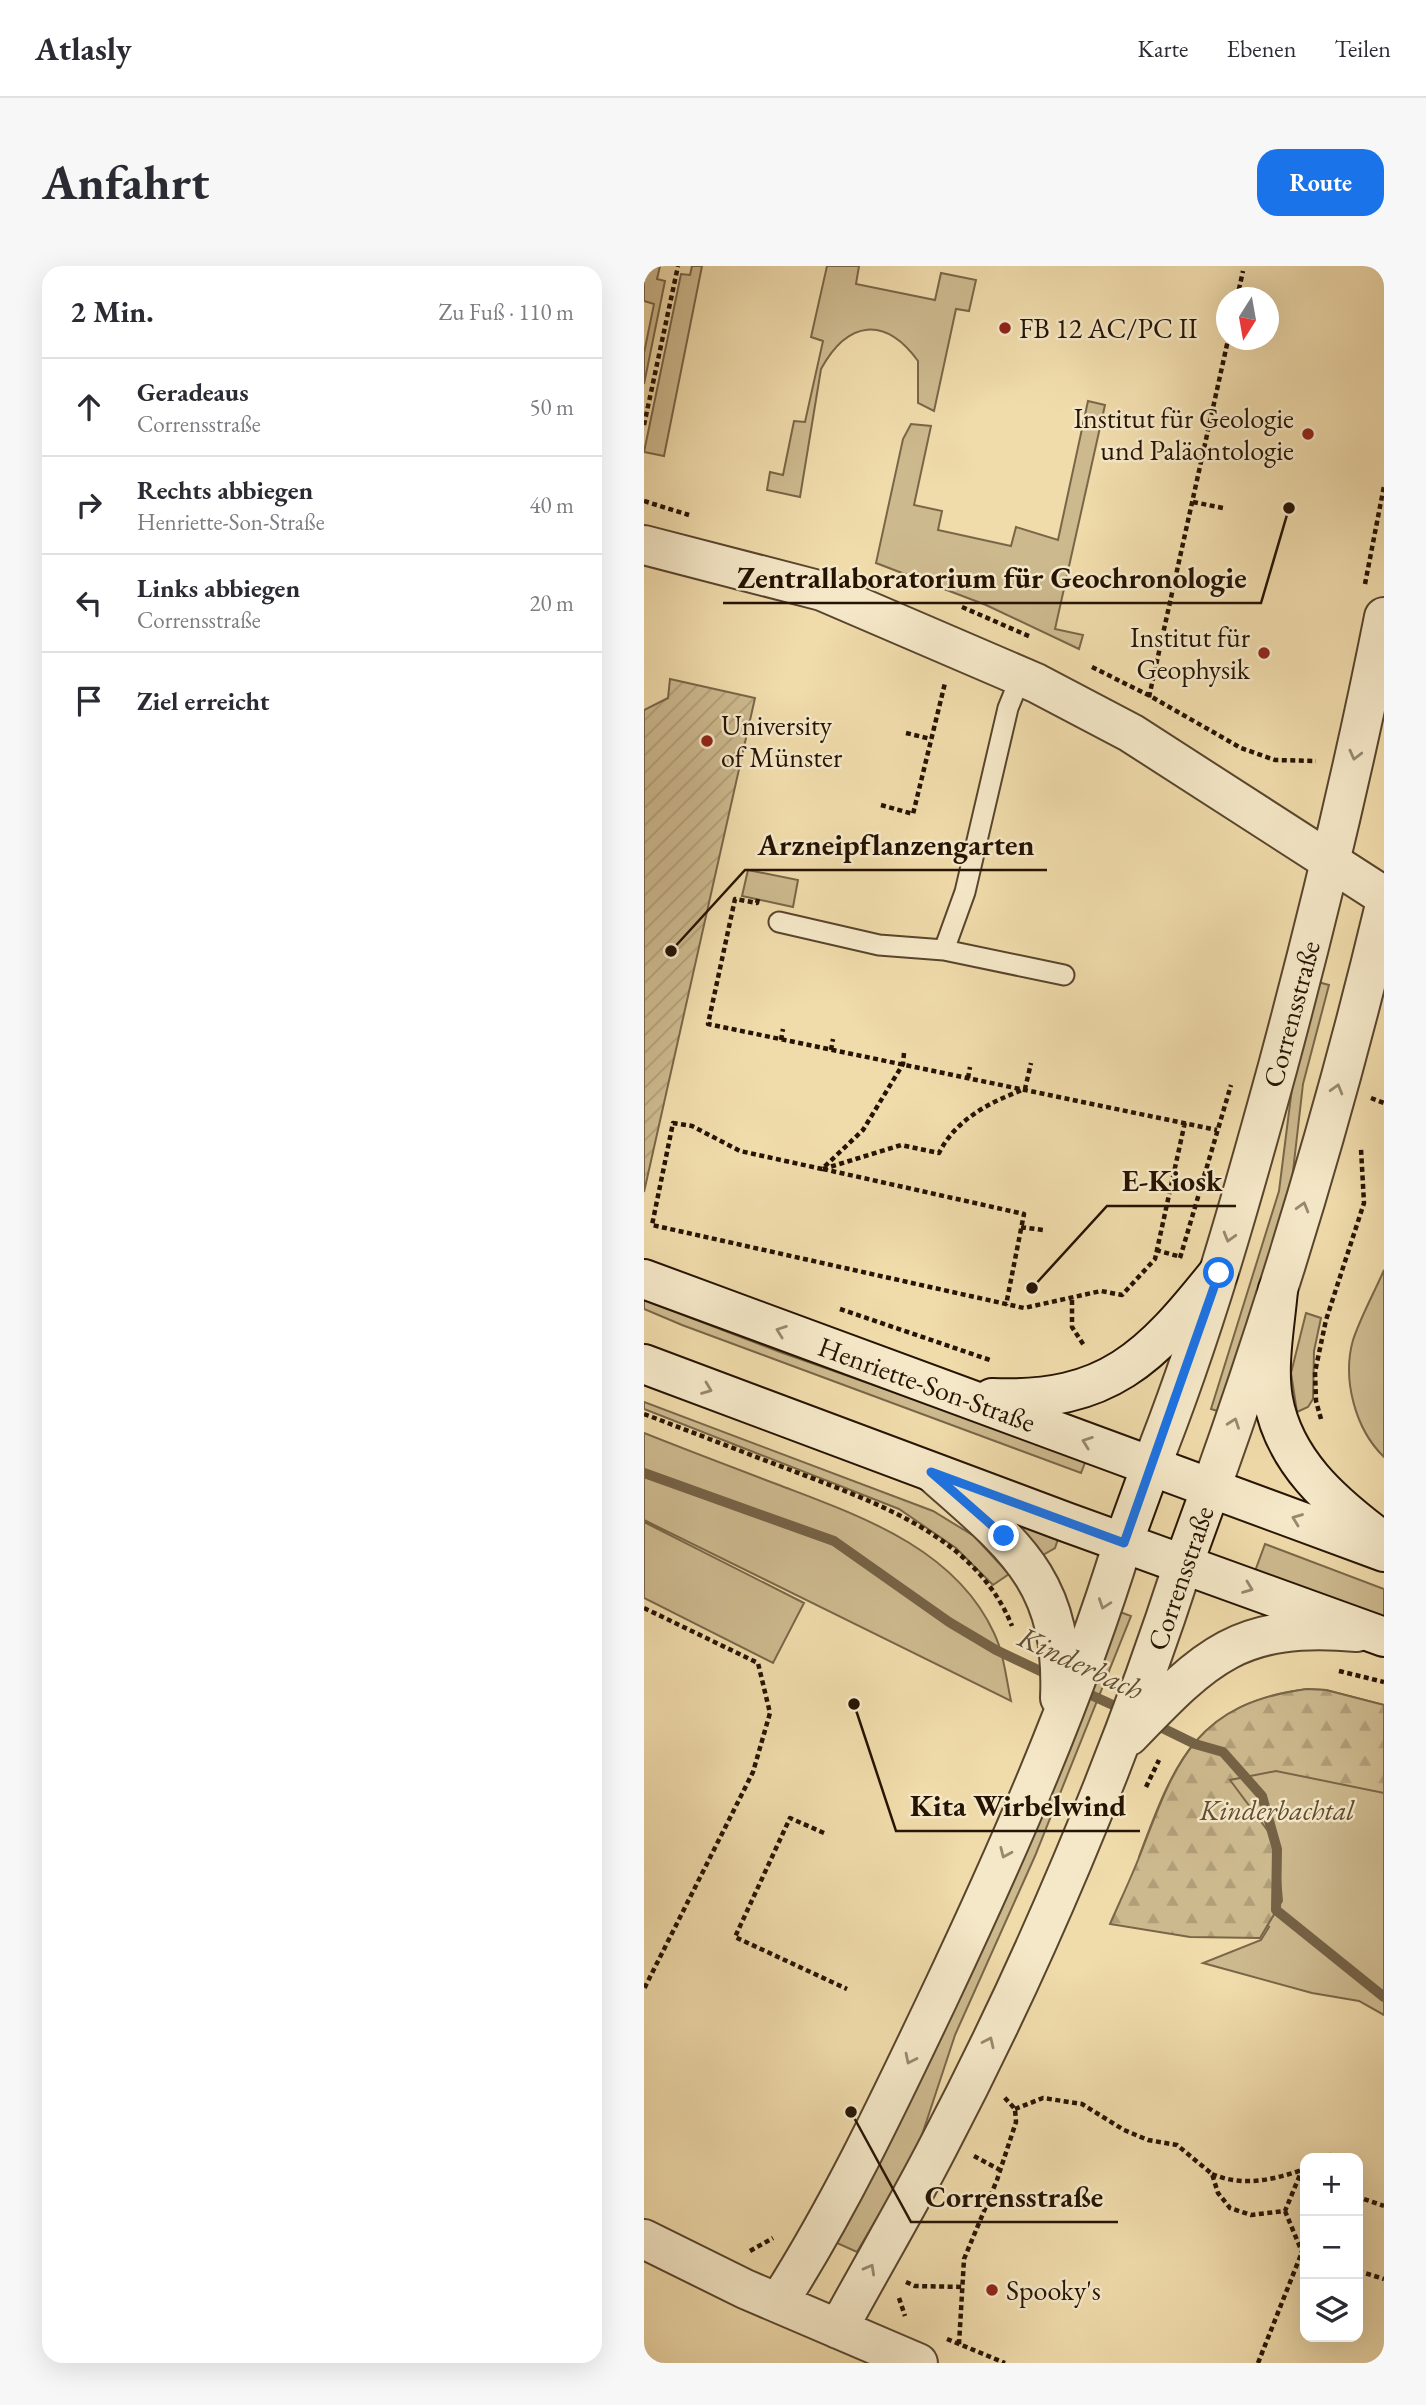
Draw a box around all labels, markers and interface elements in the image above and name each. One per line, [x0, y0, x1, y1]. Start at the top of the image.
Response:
text: Atlasly [35, 27, 132, 70]
text: Karte [1138, 33, 1188, 64]
text: Ebenen [1226, 33, 1296, 64]
text: Teilen [1334, 33, 1391, 64]
button: Route [1257, 149, 1384, 216]
text: Anfahrt [42, 150, 209, 214]
north arrow [1216, 287, 1279, 350]
text: 2 Min. [70, 292, 154, 331]
text: Zu Fuß · 110 m [439, 297, 574, 327]
place label: FB 12 AC/PC II [1019, 310, 1198, 346]
marker: FB 12 AC/PC II [997, 320, 1013, 336]
text: Geradeaus [137, 375, 249, 409]
icon: ahead [70, 388, 108, 426]
text: 50 m [529, 392, 574, 422]
place label: Institut für Geologie und Paläontologie [1073, 400, 1294, 468]
text: Corrensstraße [137, 409, 261, 439]
marker: Institut für Geologie und Paläontologie [1300, 426, 1316, 442]
text: Rechts abbiegen [137, 473, 313, 507]
icon: right [70, 486, 108, 524]
text: 40 m [529, 490, 574, 520]
text: Henriette-Son-Straße [137, 507, 325, 537]
callout: Zentrallaboratorium für Geochronologie [723, 552, 1261, 603]
text: Zentrallaboratorium für Geochronologie [737, 558, 1247, 597]
text: Links abbiegen [137, 571, 300, 605]
icon: left [70, 584, 108, 622]
text: 20 m [529, 588, 574, 618]
text: Corrensstraße [137, 605, 261, 635]
place label: Institut für Geophysik [1130, 619, 1251, 687]
marker: Institut für Geophysik [1256, 645, 1272, 661]
icon: arrive [70, 682, 108, 720]
text: Ziel erreicht [137, 684, 269, 718]
place label: University of Münster [721, 707, 843, 775]
marker: University of Münster [699, 733, 715, 749]
one-way arrow [1349, 749, 1364, 761]
callout: Arzneipflanzengarten [745, 819, 1047, 870]
text: Arzneipflanzengarten [757, 825, 1035, 864]
street label: Corrensstraße [1254, 937, 1328, 1091]
one-way arrow [1329, 1083, 1343, 1095]
callout: E-Kiosk [1107, 1155, 1236, 1206]
text: E-Kiosk [1122, 1161, 1223, 1200]
one-way arrow [1295, 1201, 1310, 1213]
one-way arrow [1223, 1231, 1237, 1243]
route start [1203, 1257, 1234, 1288]
one-way arrow [775, 1326, 787, 1340]
street label: Henriette-Son-Straße [814, 1328, 1041, 1440]
one-way arrow [701, 1381, 713, 1395]
one-way arrow [1226, 1418, 1240, 1430]
one-way arrow [1081, 1436, 1093, 1450]
street label: Corrensstraße [1138, 1501, 1222, 1655]
one-way arrow [1292, 1514, 1304, 1528]
route end [988, 1520, 1019, 1551]
one-way arrow [1241, 1580, 1253, 1594]
one-way arrow [1098, 1597, 1112, 1609]
water label: Kinderbach [1011, 1617, 1150, 1709]
callout: Kita Wirbelwind [896, 1780, 1140, 1831]
text: Kita Wirbelwind [910, 1786, 1126, 1825]
park label: Kinderbachtal [1199, 1792, 1355, 1828]
one-way arrow [999, 1845, 1013, 1858]
one-way arrow [981, 2037, 995, 2049]
one-way arrow [904, 2052, 918, 2064]
map controls [1300, 2153, 1363, 2342]
button: + [1300, 2153, 1363, 2216]
callout: Corrensstraße [911, 2171, 1118, 2222]
text: Corrensstraße [925, 2177, 1103, 2216]
button: − [1300, 2216, 1363, 2279]
one-way arrow [862, 2264, 875, 2276]
place label: Spooky's [1006, 2272, 1101, 2308]
button: layers [1300, 2279, 1363, 2342]
marker: Spooky's [984, 2282, 1000, 2298]

